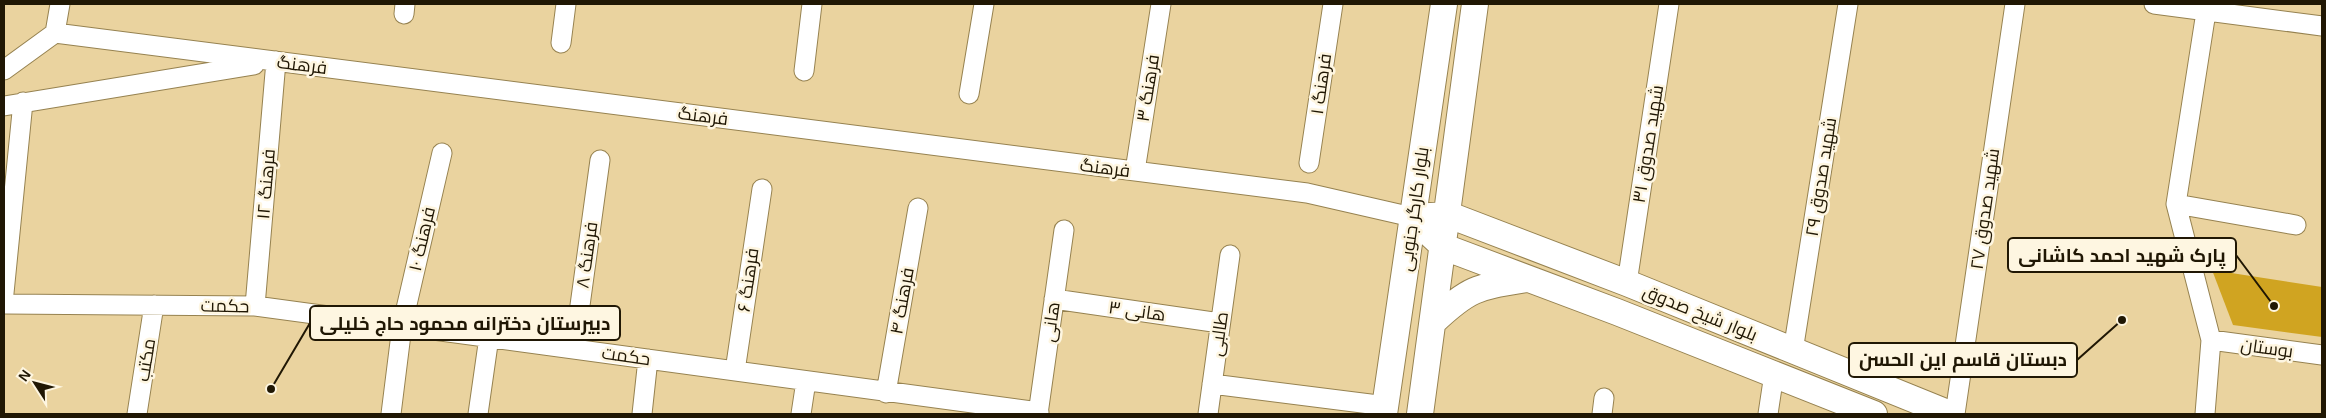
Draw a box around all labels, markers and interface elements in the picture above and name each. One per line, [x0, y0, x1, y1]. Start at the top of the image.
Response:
street label: فرهنگ [276, 52, 328, 79]
street label: فرهنگ ۱ [1307, 52, 1336, 116]
street label: فرهنگ ۳ [1133, 53, 1164, 123]
street label: شهید صدوق ۳۱ [1629, 84, 1669, 205]
street label: فرهنگ [677, 103, 729, 130]
street label: شهید صدوق ۲۹ [1802, 116, 1842, 238]
street label: بلوار کارگر جنوبی [1395, 145, 1434, 273]
street label: شهید صدوق ۲۷ [1967, 147, 2005, 271]
street label: فرهنگ ۱۲ [253, 148, 280, 220]
street label: فرهنگ [1079, 155, 1131, 182]
street label: فرهنگ ۱۰ [405, 205, 440, 273]
street label: فرهنگ ۸ [572, 220, 603, 290]
callout: پارک شهید احمد کاشانی [2008, 238, 2236, 272]
text: پارک شهید احمد کاشانی [2018, 245, 2226, 269]
street label: فرهنگ ۶ [734, 247, 763, 313]
street label: فرهنگ ۴ [886, 266, 919, 336]
street label: بلوار شیخ صدوق [1639, 281, 1760, 347]
street label: حکمت [200, 296, 250, 316]
street label: هانی ۳ [1107, 297, 1167, 326]
street label: هانی [1038, 301, 1065, 344]
callout: دبيرستان دخترانه محمود حاج خلیلی [310, 306, 620, 340]
street label: طالبی [1206, 310, 1233, 358]
text: دبيرستان دخترانه محمود حاج خلیلی [320, 313, 610, 337]
street label: بوستان [2239, 334, 2294, 363]
street label: مکتب [133, 337, 159, 383]
street label: حکمت [600, 343, 652, 369]
callout: دبستان قاسم این الحسن [1849, 343, 2077, 377]
text: دبستان قاسم این الحسن [1859, 349, 2067, 373]
north arrow [10, 358, 60, 408]
text: N [15, 367, 34, 384]

